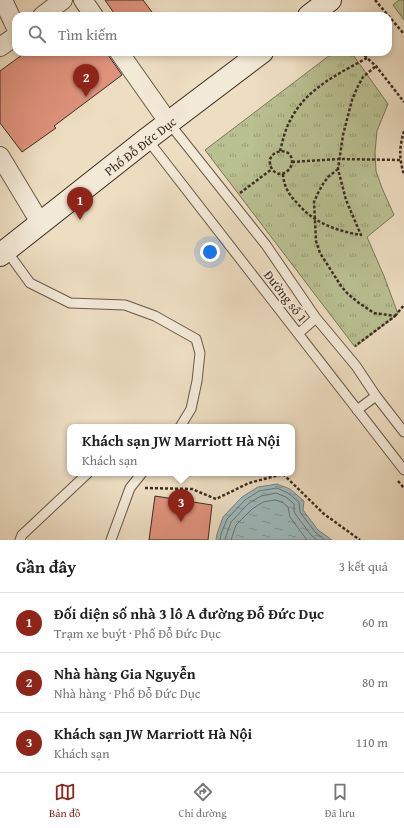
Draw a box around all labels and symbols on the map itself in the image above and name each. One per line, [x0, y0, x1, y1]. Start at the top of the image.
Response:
pin: 2 [73, 64, 99, 97]
street label: Phố Đỗ Đức Dục [100, 112, 180, 181]
pin: 1 [67, 187, 93, 220]
your location [200, 242, 220, 262]
street label: Đường số 1 [259, 266, 312, 326]
pin: 3 [168, 489, 194, 522]

